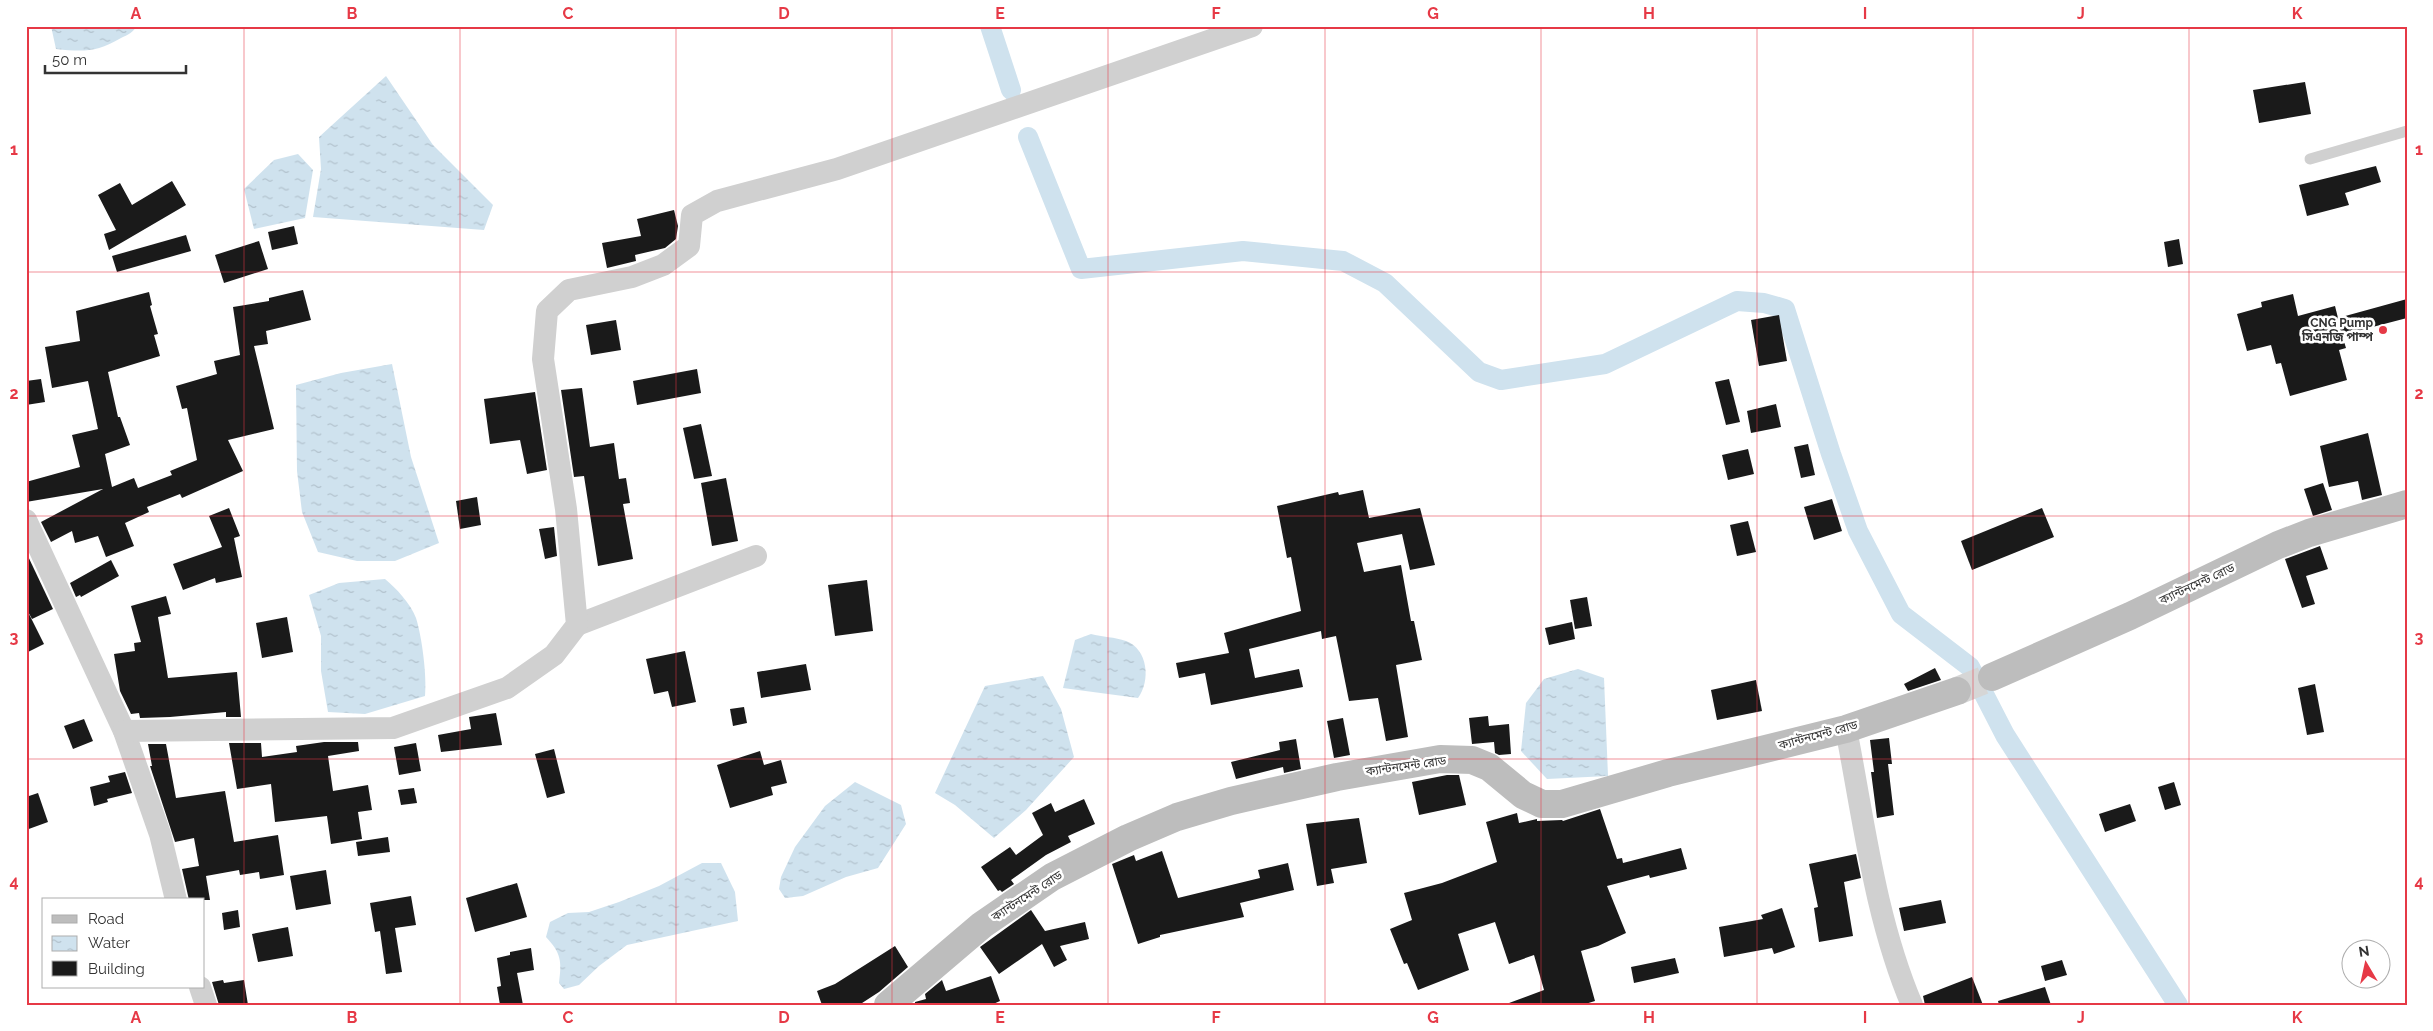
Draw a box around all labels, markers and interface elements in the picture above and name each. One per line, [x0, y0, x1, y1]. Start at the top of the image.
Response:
text: A [131, 4, 142, 23]
text: B [347, 4, 358, 23]
text: C [563, 4, 574, 23]
text: D [778, 4, 790, 23]
text: E [995, 4, 1005, 23]
text: F [1211, 4, 1221, 23]
text: G [1427, 4, 1439, 23]
text: H [1643, 4, 1655, 23]
text: I [1863, 4, 1867, 23]
text: J [2077, 4, 2085, 23]
text: K [2292, 4, 2303, 23]
scale bar [45, 42, 186, 74]
text: 50 m [52, 51, 87, 69]
text: 1 [10, 140, 18, 159]
text: 1 [2415, 140, 2423, 159]
place label: CNG Pump সিএনজি পাম্প [2301, 316, 2373, 344]
marker: CNG Pump সিএনজি পাম্প [2377, 324, 2389, 336]
text: 2 [9, 384, 19, 403]
text: 2 [2414, 384, 2424, 403]
street label: ক্যান্টনমেন্ট রোড [2156, 559, 2237, 608]
text: 3 [10, 628, 19, 647]
text: 3 [2415, 628, 2424, 647]
street label: ক্যান্টনমেন্ট রোড [1776, 717, 1860, 753]
street label: ক্যান্টনমেন্ট রোড [1364, 752, 1448, 779]
street label: ক্যান্টনমেন্ট রোড [988, 867, 1065, 925]
text: 4 [9, 872, 19, 891]
text: 4 [2414, 872, 2424, 891]
legend [42, 898, 205, 988]
text: Road [88, 910, 124, 928]
text: Water [88, 934, 131, 952]
north arrow [2340, 938, 2390, 988]
text: N [2357, 942, 2370, 960]
text: Building [88, 960, 145, 978]
text: A [131, 1008, 142, 1027]
text: B [347, 1008, 358, 1027]
text: C [563, 1008, 574, 1027]
text: D [778, 1008, 790, 1027]
text: E [995, 1008, 1005, 1027]
text: F [1211, 1008, 1221, 1027]
text: G [1427, 1008, 1439, 1027]
text: H [1643, 1008, 1655, 1027]
text: I [1863, 1008, 1867, 1027]
text: J [2077, 1008, 2085, 1027]
text: K [2292, 1008, 2303, 1027]

